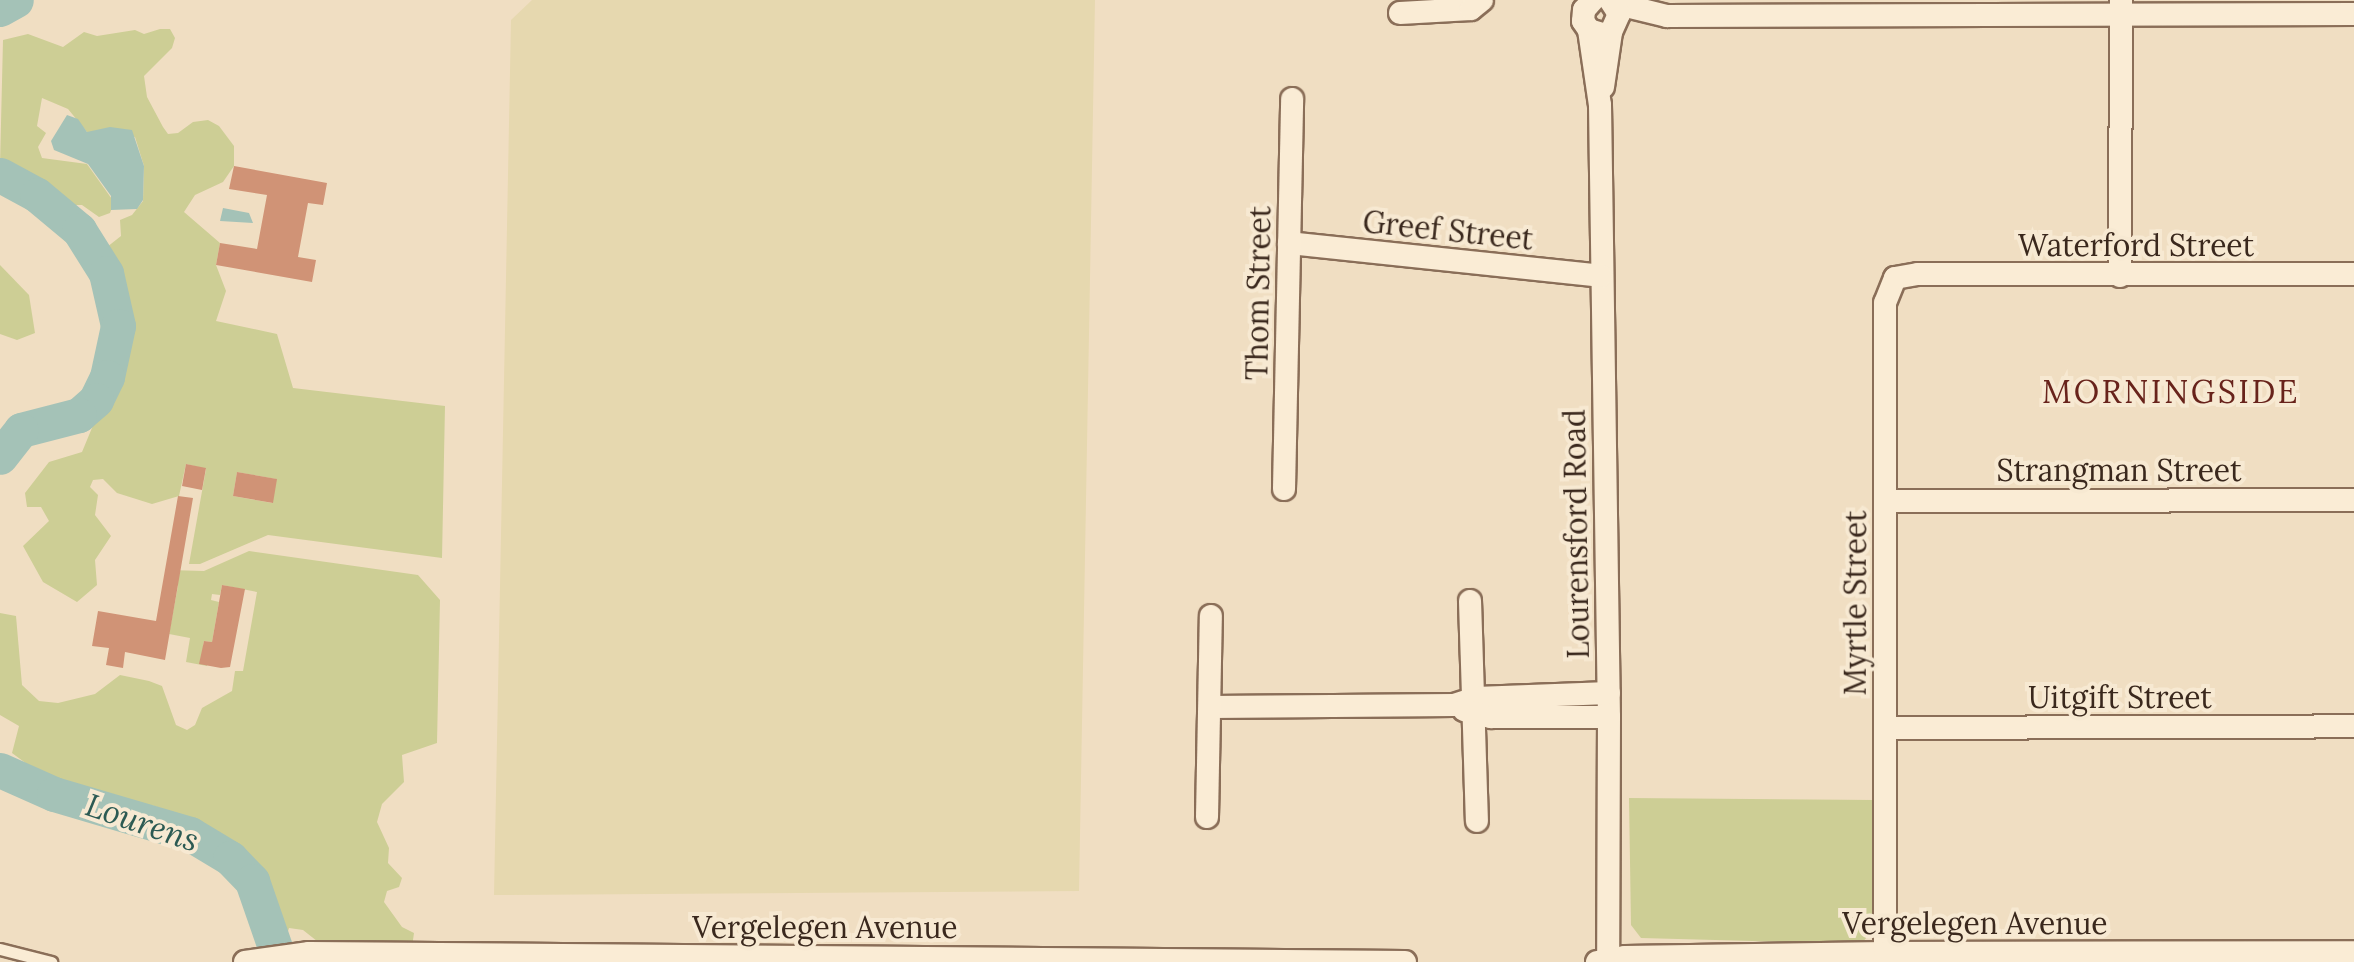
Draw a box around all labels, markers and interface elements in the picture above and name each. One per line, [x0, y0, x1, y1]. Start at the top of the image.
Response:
street label: Greef Street [1361, 203, 1535, 257]
street label: Thom Street [1238, 205, 1278, 381]
street label: Waterford Street [2018, 227, 2254, 263]
district label: MORNINGSIDE [2042, 373, 2300, 411]
street label: Lourensford Road [1556, 409, 1596, 659]
street label: Strangman Street [1996, 452, 2242, 488]
street label: Myrtle Street [1837, 510, 1873, 696]
street label: Uitgift Street [2028, 679, 2212, 715]
water label: Lourens [80, 786, 204, 860]
street label: Vergelegen Avenue [1842, 905, 2108, 941]
street label: Vergelegen Avenue [692, 909, 958, 945]

